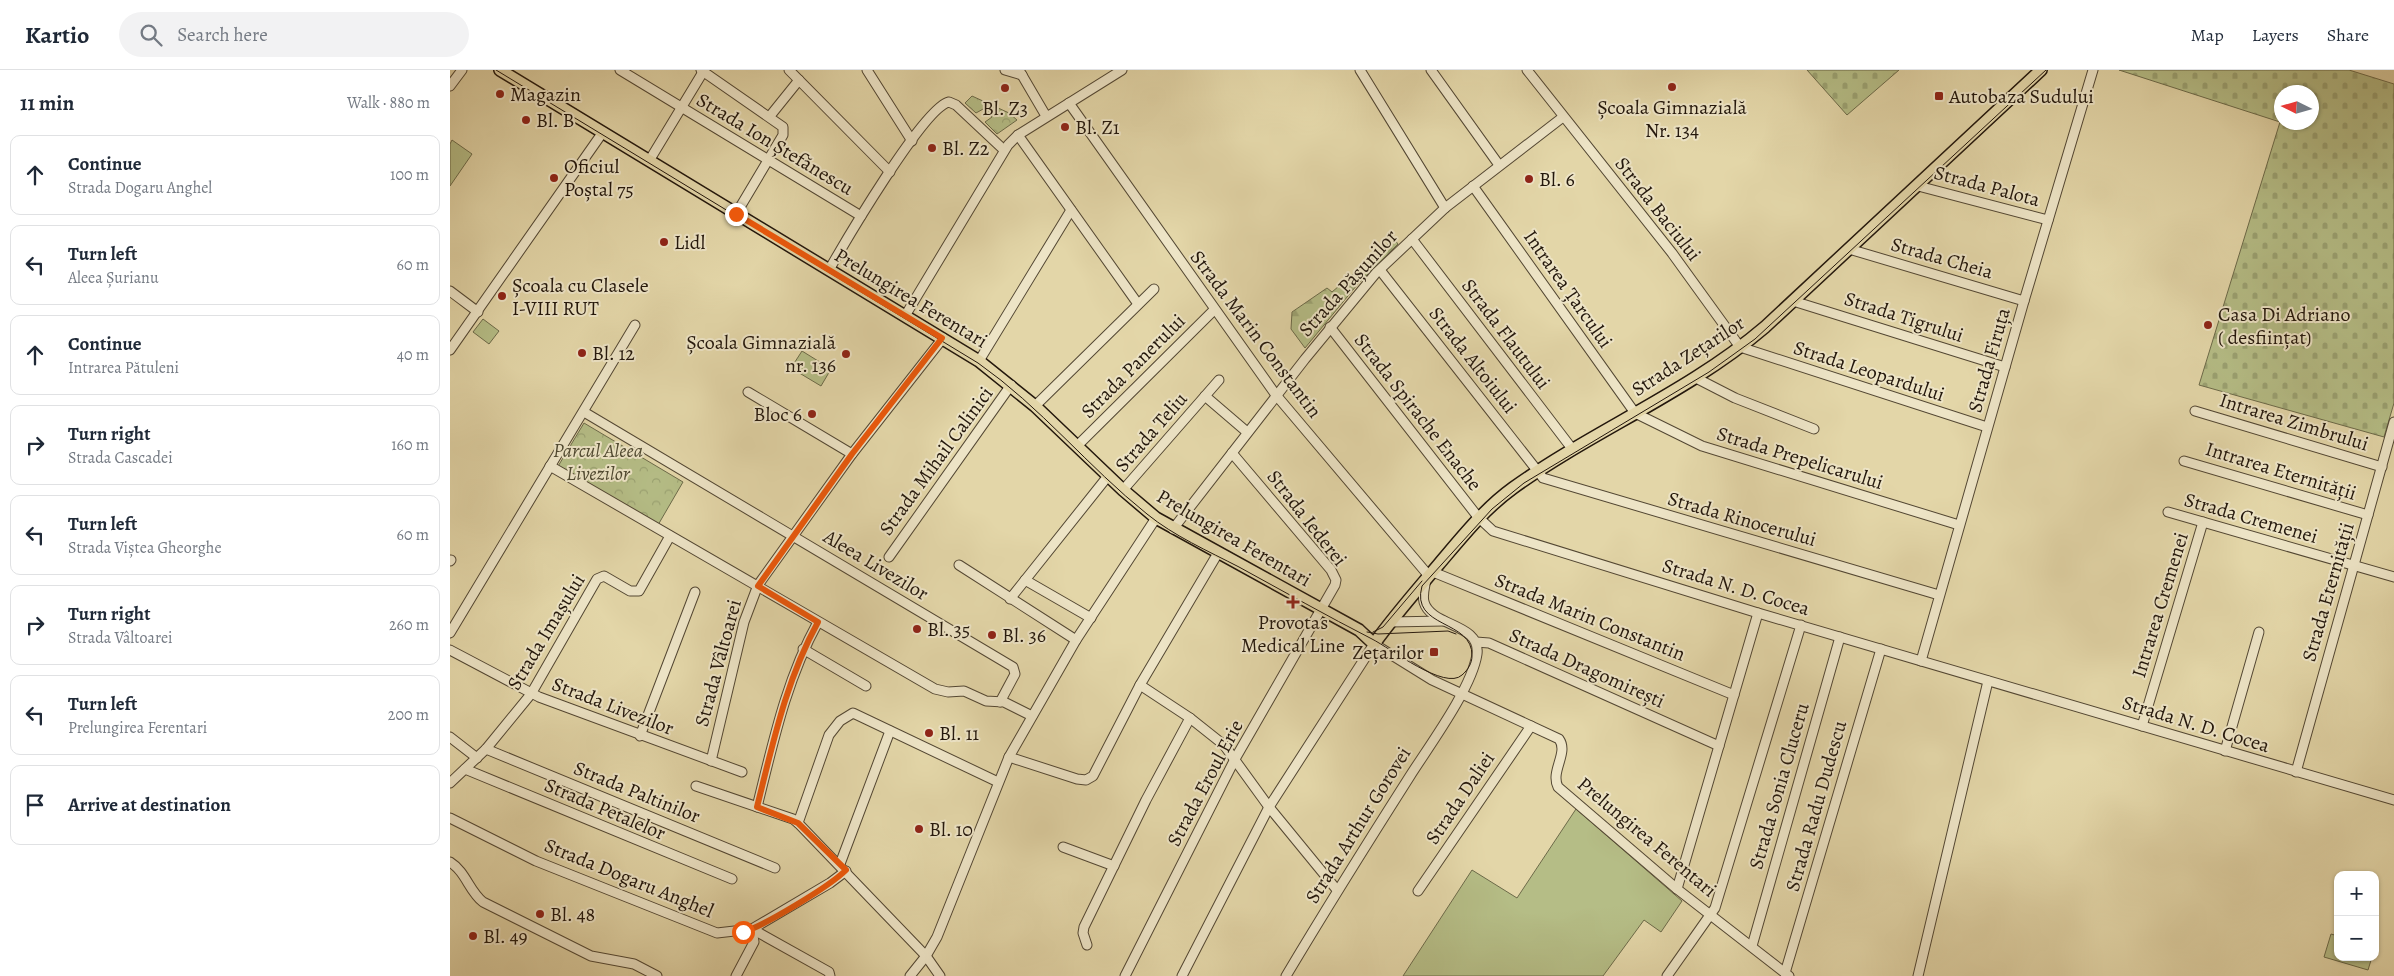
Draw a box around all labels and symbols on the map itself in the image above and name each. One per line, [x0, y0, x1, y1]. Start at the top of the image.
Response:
place label: Magazin [510, 81, 581, 108]
marker: Școala Gimnazială Nr. 134 [1666, 81, 1678, 93]
marker: Bl. Z3 [999, 82, 1011, 94]
place label: Autobaza Sudului [1948, 83, 2094, 110]
north arrow [2274, 85, 2319, 130]
street label: Strada Ion Ștefănescu [691, 86, 859, 202]
marker: Magazin [494, 88, 506, 100]
marker: Autobaza Sudului [1933, 90, 1945, 102]
place label: Școala Gimnazială Nr. 134 [1597, 94, 1748, 144]
place label: Bl. Z3 [982, 95, 1028, 122]
place label: Bl. B [536, 107, 574, 134]
marker: Bl. B [520, 114, 532, 126]
place label: Bl. Z1 [1075, 114, 1120, 141]
marker: Bl. Z1 [1059, 121, 1071, 133]
place label: Bl. Z2 [942, 135, 990, 162]
marker: Bl. Z2 [926, 142, 938, 154]
street label: Strada Baciului [1609, 151, 1707, 267]
place label: Oficiul Poștal 75 [564, 153, 634, 203]
street label: Strada Palota [1931, 159, 2044, 213]
place label: Bl. 6 [1539, 166, 1575, 193]
marker: Oficiul Poștal 75 [548, 172, 560, 184]
marker: Bl. 6 [1523, 173, 1535, 185]
route end [725, 203, 748, 226]
street label: Strada Pășunilor [1292, 223, 1404, 343]
street label: Intrarea Țarcului [1517, 225, 1619, 353]
place label: Lidl [674, 229, 706, 256]
street label: Strada Cheia [1888, 231, 1997, 286]
marker: Lidl [658, 236, 670, 248]
street label: Prelungirea Ferentari [829, 242, 993, 354]
street label: Strada Marin Constantin [1184, 245, 1328, 423]
place label: Școala cu Clasele I-VIII RUT [512, 272, 649, 322]
street label: Strada Flautului [1455, 273, 1557, 395]
street label: Strada Tigrului [1841, 285, 1967, 349]
marker: Școala cu Clasele I-VIII RUT [496, 290, 508, 302]
street label: Strada Altoiului [1423, 301, 1523, 419]
place label: Casa Di Adriano ( desființat) [2218, 301, 2351, 351]
street label: Strada Firuța [1961, 304, 2017, 416]
street label: Strada Panerului [1075, 308, 1191, 424]
street label: Strada Zețarilor [1626, 309, 1750, 403]
marker: Casa Di Adriano ( desființat) [2202, 319, 2214, 331]
street label: Strada Spirache Enache [1348, 328, 1488, 496]
place label: Școala Gimnazială nr. 136 [686, 329, 837, 379]
street label: Strada Leopardului [1790, 334, 1948, 408]
place label: Bl. 12 [592, 340, 635, 367]
marker: Bl. 12 [576, 347, 588, 359]
marker: Școala Gimnazială nr. 136 [840, 348, 852, 360]
street label: Strada Mihail Calinici [873, 381, 999, 541]
street label: Strada Teliu [1109, 386, 1193, 478]
street label: Intrarea Zimbrului [2216, 386, 2372, 458]
place label: Bloc 6 [754, 401, 802, 428]
marker: Bloc 6 [806, 408, 818, 420]
street label: Strada Prepelicarului [1713, 420, 1887, 496]
street label: Intrarea Eternității [2202, 435, 2360, 507]
park label: Parcul Aleea Livezilor [553, 437, 643, 487]
street label: Strada Iederei [1261, 464, 1353, 572]
street label: Prelungirea Ferentari [1152, 483, 1316, 593]
street label: Strada Rinocerului [1664, 485, 1820, 553]
street label: Strada Cremenei [2181, 486, 2321, 550]
street label: Strada Eternității [2295, 519, 2361, 665]
street label: Aleea Livezilor [818, 523, 934, 607]
street label: Intrarea Cremenei [2125, 529, 2195, 681]
street label: Strada N. D. Cocea [1659, 552, 1814, 622]
street label: Strada Marin Constantin [1491, 566, 1689, 668]
street label: Strada Imașului [501, 569, 591, 695]
street label: Strada Vâltoarei [688, 596, 748, 730]
marker: Provotas Medical Line [1287, 596, 1299, 608]
place label: Provotas Medical Line [1241, 609, 1345, 659]
place label: Bl. 35 [927, 616, 970, 643]
place label: Bl. 36 [1002, 622, 1046, 649]
street label: Strada Dragomirești [1505, 622, 1669, 714]
marker: Bl. 35 [911, 623, 923, 635]
marker: Bl. 36 [986, 629, 998, 641]
place label: Zețarilor [1352, 639, 1424, 666]
marker: Zețarilor [1428, 646, 1440, 658]
street label: Strada Livezilor [548, 670, 678, 742]
street label: Strada N. D. Cocea [2119, 689, 2274, 759]
street label: Strada Sonia Cluceru [1742, 700, 1816, 872]
street label: Strada Eroul Erie [1160, 715, 1250, 851]
street label: Strada Radu Dudescu [1779, 717, 1853, 895]
place label: Bl. 11 [939, 720, 979, 747]
marker: Bl. 11 [923, 727, 935, 739]
street label: Strada Arthur Gorovei [1299, 742, 1417, 908]
street label: Strada Daliei [1419, 746, 1501, 850]
street label: Strada Paltinilor [570, 754, 705, 830]
street label: Strada Petalelor [540, 771, 670, 847]
street label: Prelungirea Ferentari [1572, 771, 1722, 903]
place label: Bl. 10 [929, 816, 973, 843]
marker: Bl. 10 [913, 823, 925, 835]
street label: Strada Dogaru Anghel [540, 832, 718, 924]
place label: Bl. 48 [550, 901, 595, 928]
marker: Bl. 48 [534, 908, 546, 920]
route start [732, 921, 755, 944]
place label: Bl. 49 [483, 923, 528, 950]
marker: Bl. 49 [467, 930, 479, 942]

